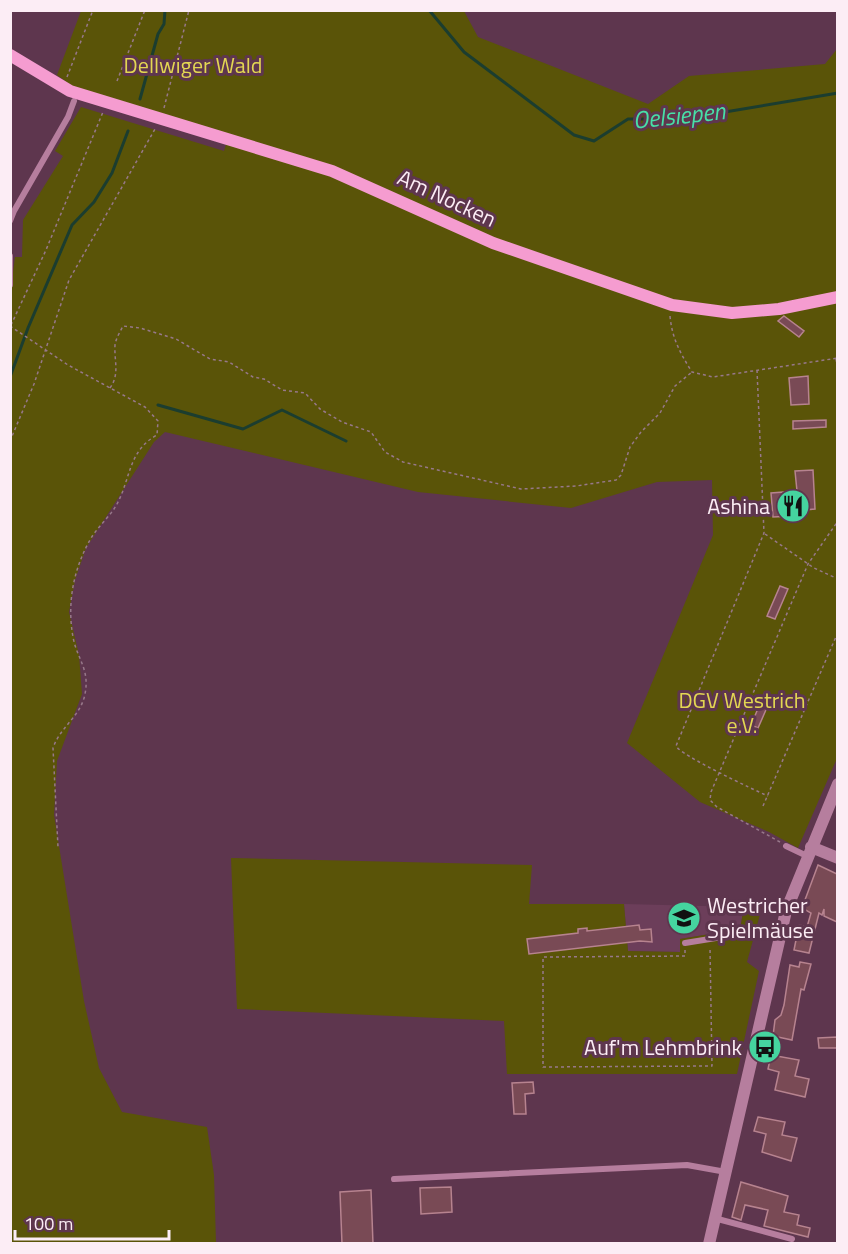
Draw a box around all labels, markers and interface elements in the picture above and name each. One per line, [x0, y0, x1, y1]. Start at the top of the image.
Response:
park label: Dellwiger Wald [124, 48, 262, 82]
water label: Oelsiepen [631, 92, 728, 138]
street label: Am Nocken [392, 160, 502, 236]
restaurant icon: Ashina [775, 488, 811, 524]
place label: Ashina [707, 489, 770, 523]
park label: DGV Westrich e.V. [678, 683, 806, 742]
place label: Westricher Spielmäuse [707, 888, 814, 947]
school or university icon: Westricher Spielmäuse [666, 900, 702, 936]
bus stop icon: Auf'm Lehmbrink [747, 1029, 783, 1065]
place label: Auf'm Lehmbrink [584, 1030, 742, 1064]
scale bar [15, 1203, 170, 1241]
text: 100 m [24, 1210, 73, 1237]

